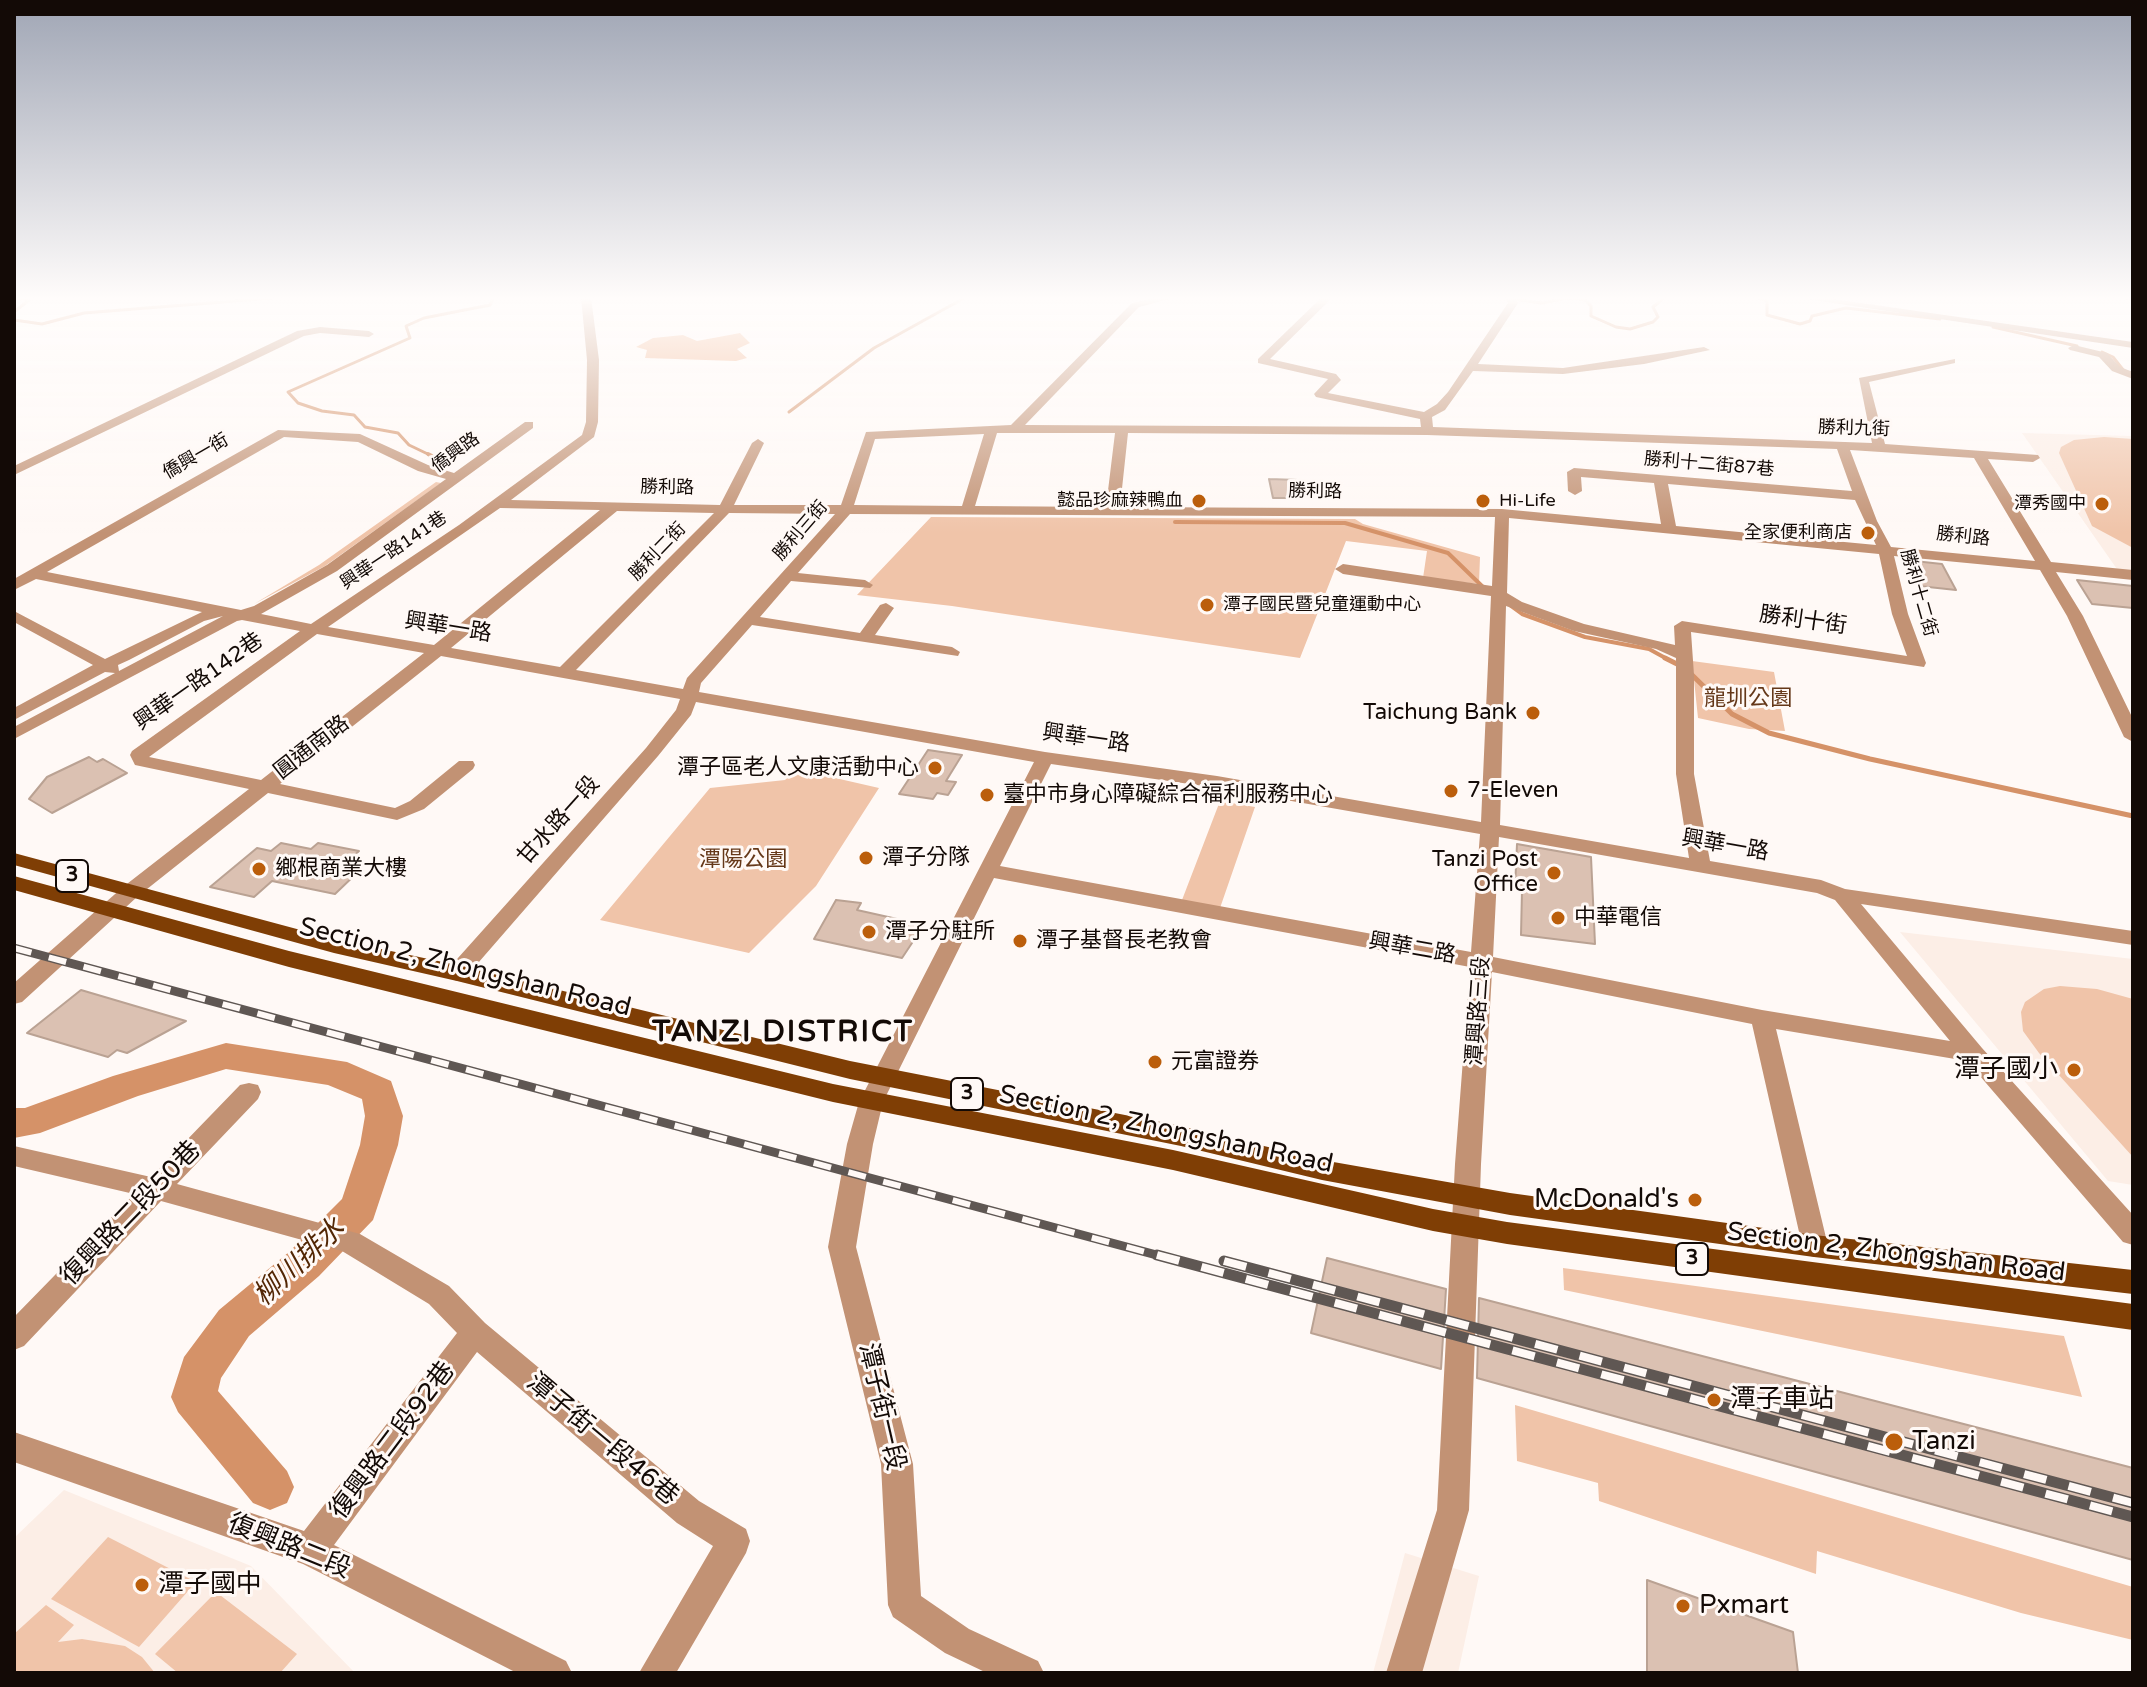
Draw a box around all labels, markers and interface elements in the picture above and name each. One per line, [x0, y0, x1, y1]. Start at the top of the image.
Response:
street label: 勝利九街 [1818, 417, 1890, 441]
street label: 僑興路 [428, 428, 484, 478]
street label: 僑興一街 [159, 430, 233, 484]
street label: 勝利十二街87巷 [1643, 449, 1775, 481]
street label: 勝利路 [640, 477, 694, 499]
street label: 勝利路 [1288, 481, 1342, 503]
place label: 懿品珍麻辣鴨血 [1057, 490, 1183, 512]
place label: Hi-Life [1499, 490, 1556, 512]
marker: 懿品珍麻辣鴨血 [1190, 492, 1208, 510]
marker: Hi-Life [1474, 492, 1492, 510]
place label: 潭秀國中 [2014, 493, 2086, 515]
marker: 潭秀國中 [2093, 495, 2111, 513]
street label: 勝利三街 [769, 497, 833, 565]
street label: 興華一路141巷 [337, 507, 451, 595]
street label: 勝利二街 [625, 519, 691, 585]
place label: 全家便利商店 [1744, 522, 1852, 544]
street label: 勝利路 [1935, 523, 1991, 551]
marker: 全家便利商店 [1859, 524, 1877, 542]
street label: 勝利十二街 [1895, 547, 1941, 639]
place label: 潭子國民暨兒童運動中心 [1223, 594, 1421, 616]
marker: 潭子國民暨兒童運動中心 [1198, 596, 1216, 614]
street label: 勝利十街 [1758, 602, 1848, 640]
street label: 興華一路 [402, 608, 494, 648]
street label: 興華一路142巷 [129, 628, 269, 736]
park label: 龍圳公園 [1704, 686, 1792, 712]
place label: Taichung Bank [1363, 700, 1517, 726]
marker: Taichung Bank [1524, 704, 1542, 722]
street label: 圓通南路 [269, 711, 355, 785]
street label: 興華一路 [1041, 720, 1131, 758]
place label: 潭子區老人文康活動中心 [677, 755, 919, 781]
marker: 潭子區老人文康活動中心 [926, 759, 944, 777]
street label: 甘水路一段 [512, 771, 606, 871]
place label: 7-Eleven [1467, 778, 1559, 804]
place label: 臺中市身心障礙綜合福利服務中心 [1003, 782, 1333, 808]
marker: 7-Eleven [1442, 782, 1460, 800]
marker: 臺中市身心障礙綜合福利服務中心 [978, 786, 996, 804]
street label: 興華一路 [1679, 825, 1771, 867]
place label: 潭子分隊 [882, 845, 970, 871]
park label: 潭陽公園 [699, 847, 787, 873]
place label: Tanzi Post Office [1432, 847, 1538, 898]
marker: 潭子分隊 [857, 849, 875, 867]
place label: 鄉根商業大樓 [275, 856, 407, 882]
road number: 3 [56, 860, 88, 892]
marker: 鄉根商業大樓 [250, 860, 268, 878]
marker: Tanzi Post Office [1545, 864, 1563, 882]
place label: 中華電信 [1574, 905, 1662, 931]
marker: 中華電信 [1549, 909, 1567, 927]
street label: Section 2, Zhongshan Road [296, 912, 634, 1024]
place label: 潭子分駐所 [885, 919, 995, 945]
marker: 潭子分駐所 [860, 923, 878, 941]
place label: 潭子基督長老教會 [1036, 928, 1212, 954]
street label: 興華二路 [1366, 928, 1458, 970]
marker: 潭子基督長老教會 [1011, 932, 1029, 950]
street label: 潭興路三段 [1462, 955, 1496, 1067]
district label: TANZI DISTRICT [652, 1015, 914, 1051]
place label: 元富證券 [1171, 1049, 1259, 1075]
marker: 元富證券 [1146, 1053, 1164, 1071]
place label: 潭子國小 [1954, 1054, 2058, 1086]
marker: 潭子國小 [2065, 1061, 2083, 1079]
road number: 3 [951, 1078, 983, 1110]
street label: Section 2, Zhongshan Road [996, 1079, 1336, 1181]
street label: 復興路二段50巷 [54, 1135, 208, 1293]
place label: McDonald's [1534, 1184, 1679, 1216]
marker: McDonald's [1686, 1191, 1704, 1209]
water label: 柳川排水 [248, 1213, 352, 1313]
street label: Section 2, Zhongshan Road [1725, 1217, 2067, 1289]
road number: 3 [1676, 1243, 1708, 1275]
street label: 潭子街一段 [851, 1340, 911, 1474]
street label: 復興路二段92巷 [324, 1356, 462, 1526]
street label: 潭子街一段46巷 [520, 1367, 684, 1513]
place label: 潭子車站 [1730, 1384, 1834, 1416]
marker: 潭子車站 [1705, 1391, 1723, 1409]
place label: Tanzi [1912, 1426, 1976, 1458]
marker: Tanzi [1883, 1431, 1905, 1453]
street label: 復興路二段 [223, 1508, 355, 1586]
place label: 潭子國中 [158, 1569, 262, 1601]
marker: 潭子國中 [133, 1576, 151, 1594]
place label: Pxmart [1699, 1590, 1789, 1622]
marker: Pxmart [1674, 1597, 1692, 1615]

